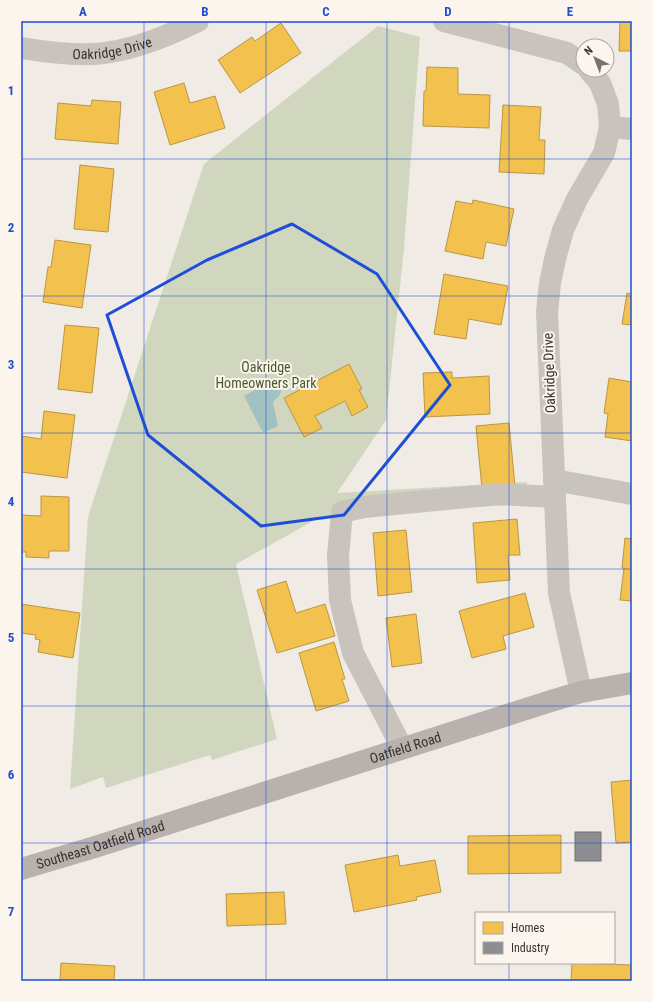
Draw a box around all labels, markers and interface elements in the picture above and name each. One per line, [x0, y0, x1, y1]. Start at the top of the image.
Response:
text: A [79, 4, 87, 19]
text: B [201, 4, 209, 19]
text: C [322, 4, 330, 19]
text: D [444, 4, 452, 19]
text: E [567, 4, 574, 19]
street label: Oakridge Drive [72, 33, 154, 62]
north arrow [575, 38, 615, 78]
text: N [582, 44, 596, 58]
text: 1 [8, 83, 14, 98]
text: 2 [8, 220, 15, 235]
street label: Oakridge Drive [540, 332, 558, 413]
text: 3 [8, 357, 14, 372]
park label: Oakridge Homeowners Park [215, 359, 317, 391]
text: 4 [8, 494, 15, 509]
text: 5 [8, 630, 15, 645]
street label: Oatfield Road [367, 729, 443, 767]
text: 6 [8, 767, 15, 782]
street label: Southeast Oatfield Road [34, 817, 166, 872]
text: 7 [8, 904, 15, 919]
legend [475, 912, 615, 964]
text: Homes [511, 921, 545, 935]
text: Industry [511, 941, 549, 955]

